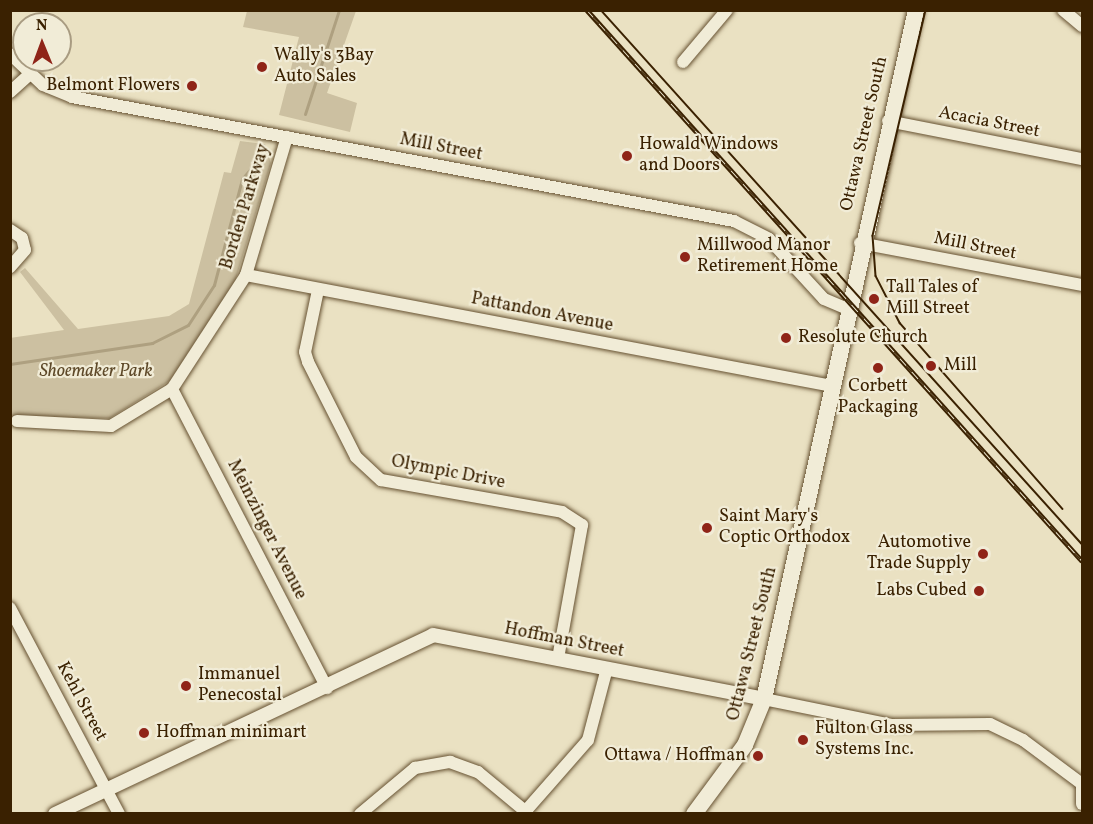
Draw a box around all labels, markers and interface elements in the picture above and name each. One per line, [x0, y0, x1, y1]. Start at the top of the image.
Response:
north arrow [12, 12, 72, 72]
text: N [36, 15, 48, 37]
place label: Wally's 3Bay Auto Sales [274, 46, 374, 88]
street label: Ottawa Street South [837, 55, 893, 213]
marker: Wally's 3Bay Auto Sales [255, 60, 269, 74]
place label: Belmont Flowers [46, 75, 180, 97]
marker: Belmont Flowers [185, 79, 199, 93]
street label: Acacia Street [937, 103, 1041, 143]
street label: Mill Street [398, 129, 484, 167]
place label: Howald Windows and Doors [639, 135, 779, 178]
street label: Borden Parkway [217, 142, 275, 272]
marker: Howald Windows and Doors [620, 149, 634, 163]
street label: Mill Street [932, 228, 1018, 266]
place label: Millwood Manor Retirement Home [697, 236, 838, 278]
marker: Millwood Manor Retirement Home [678, 250, 692, 264]
place label: Tall Tales of Mill Street [886, 278, 978, 320]
street label: Pattandon Avenue [469, 289, 615, 337]
marker: Tall Tales of Mill Street [867, 292, 881, 306]
place label: Resolute Church [798, 327, 928, 349]
marker: Resolute Church [779, 331, 793, 345]
place label: Mill [944, 355, 977, 377]
marker: Mill [922, 357, 940, 375]
park label: Shoemaker Park [39, 361, 153, 383]
marker: Corbett Packaging [871, 361, 885, 375]
place label: Corbett Packaging [838, 377, 918, 420]
street label: Olympic Drive [389, 451, 507, 495]
street label: Meinzinger Avenue [221, 456, 311, 604]
place label: Saint Mary's Coptic Orthodox [719, 507, 850, 550]
marker: Saint Mary's Coptic Orthodox [700, 521, 714, 535]
place label: Automotive Trade Supply [867, 533, 971, 576]
marker: Automotive Trade Supply [976, 547, 990, 561]
street label: Ottawa Street South [723, 565, 783, 723]
place label: Labs Cubed [876, 580, 967, 602]
marker: Labs Cubed [972, 584, 986, 598]
street label: Hoffman Street [502, 619, 626, 663]
street label: Kehl Street [51, 659, 111, 745]
place label: Immanuel Penecostal [198, 665, 282, 708]
marker: Immanuel Penecostal [179, 679, 193, 693]
place label: Fulton Glass Systems Inc. [815, 719, 914, 762]
place label: Hoffman minimart [156, 722, 307, 744]
marker: Hoffman minimart [137, 726, 151, 740]
marker: Fulton Glass Systems Inc. [796, 733, 810, 747]
place label: Ottawa / Hoffman [605, 745, 746, 767]
marker: Ottawa / Hoffman [751, 749, 765, 763]

